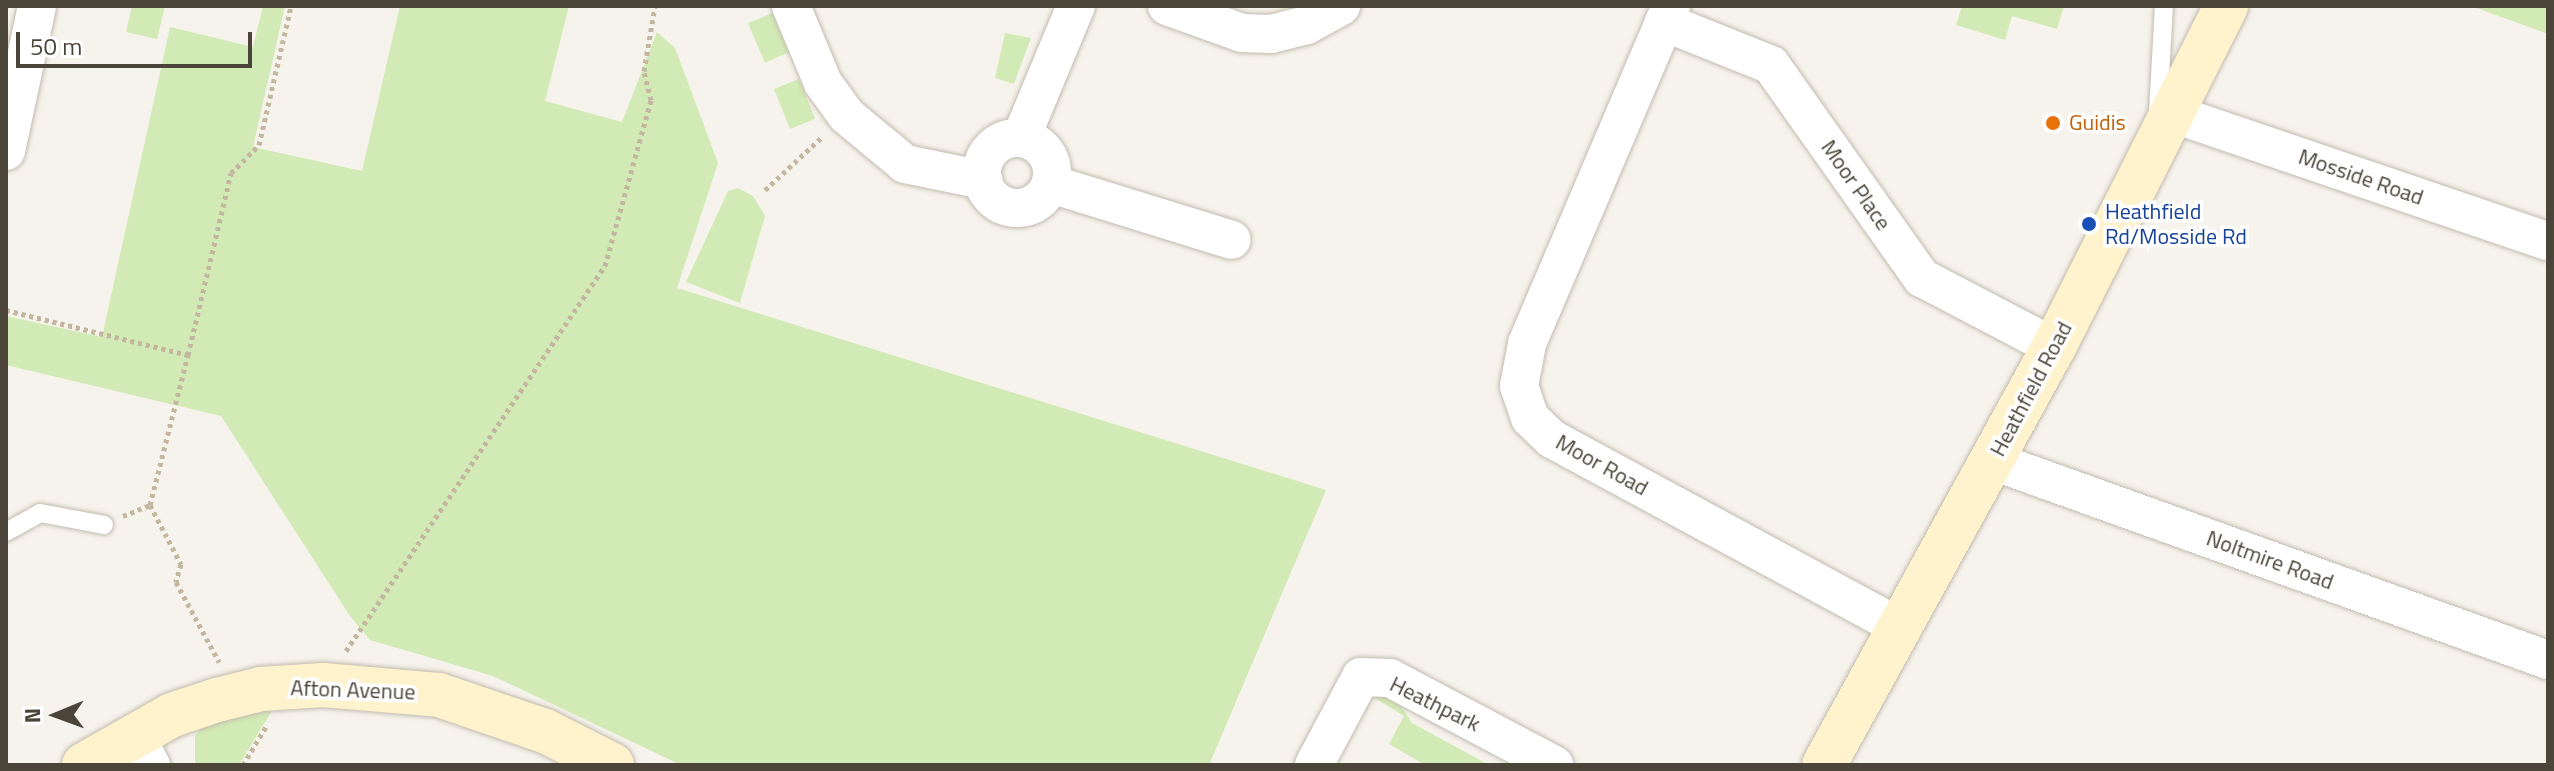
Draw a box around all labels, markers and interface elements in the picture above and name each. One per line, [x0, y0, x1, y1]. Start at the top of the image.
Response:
scale bar [20, 16, 256, 66]
text: 50 m [30, 28, 82, 64]
place label: Guidis [2069, 110, 2126, 136]
marker: Guidis [2044, 114, 2062, 132]
street label: Moor Place [1815, 135, 1897, 235]
street label: Mosside Road [2295, 143, 2427, 211]
place label: Heathfield Rd/Mosside Rd [2105, 198, 2247, 250]
marker: Heathfield Rd/Mosside Rd [2080, 215, 2098, 233]
street label: Heathfield Road [1984, 317, 2078, 461]
street label: Moor Road [1551, 429, 1653, 501]
street label: Noltmire Road [2203, 525, 2337, 595]
street label: Heathpark [1386, 671, 1484, 737]
north arrow [16, 675, 96, 755]
street label: Afton Avenue [290, 675, 416, 705]
text: N [15, 707, 49, 723]

